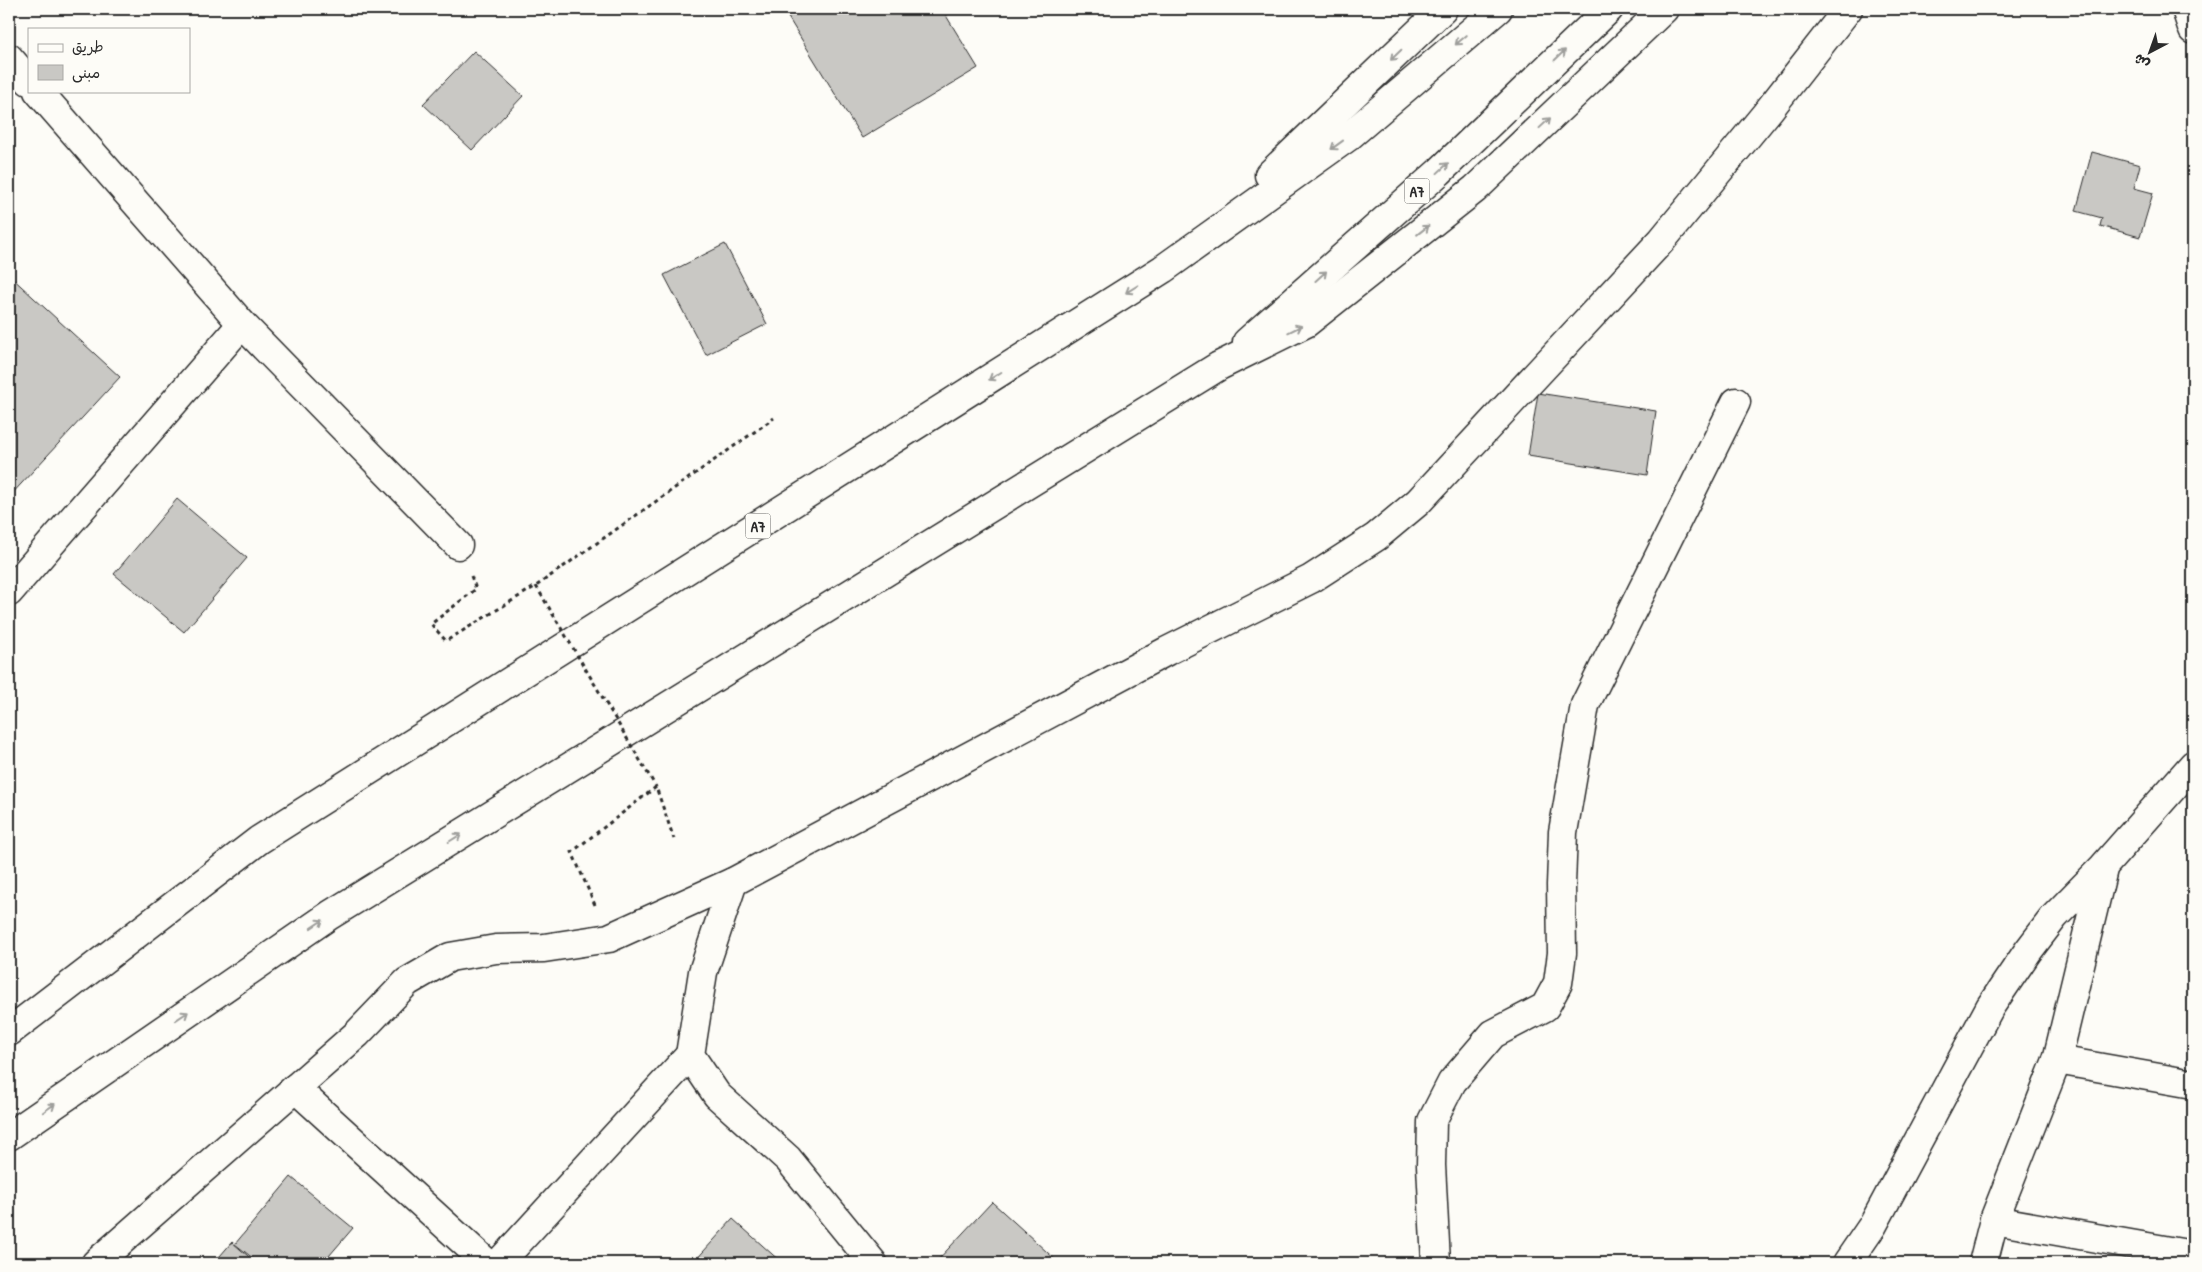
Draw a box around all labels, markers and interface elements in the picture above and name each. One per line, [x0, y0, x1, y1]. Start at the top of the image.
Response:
legend [28, 28, 190, 92]
north arrow [2124, 28, 2174, 78]
one-way arrow [1455, 35, 1468, 46]
text: طريق [72, 36, 104, 57]
one-way arrow [1389, 49, 1402, 61]
one-way arrow [1554, 49, 1567, 61]
text: ش [2129, 50, 2153, 74]
text: مبنى [72, 62, 100, 83]
one-way arrow [1539, 117, 1552, 129]
one-way arrow [1330, 140, 1344, 150]
one-way arrow [1436, 162, 1449, 174]
road number: A7 [1404, 178, 1430, 204]
one-way arrow [1416, 225, 1429, 236]
one-way arrow [1315, 270, 1328, 281]
one-way arrow [1126, 284, 1140, 294]
one-way arrow [1287, 324, 1302, 334]
one-way arrow [989, 371, 1003, 381]
road number: A7 [746, 514, 770, 538]
one-way arrow [447, 833, 461, 843]
one-way arrow [310, 919, 324, 929]
one-way arrow [175, 1010, 189, 1020]
one-way arrow [41, 1103, 55, 1113]

